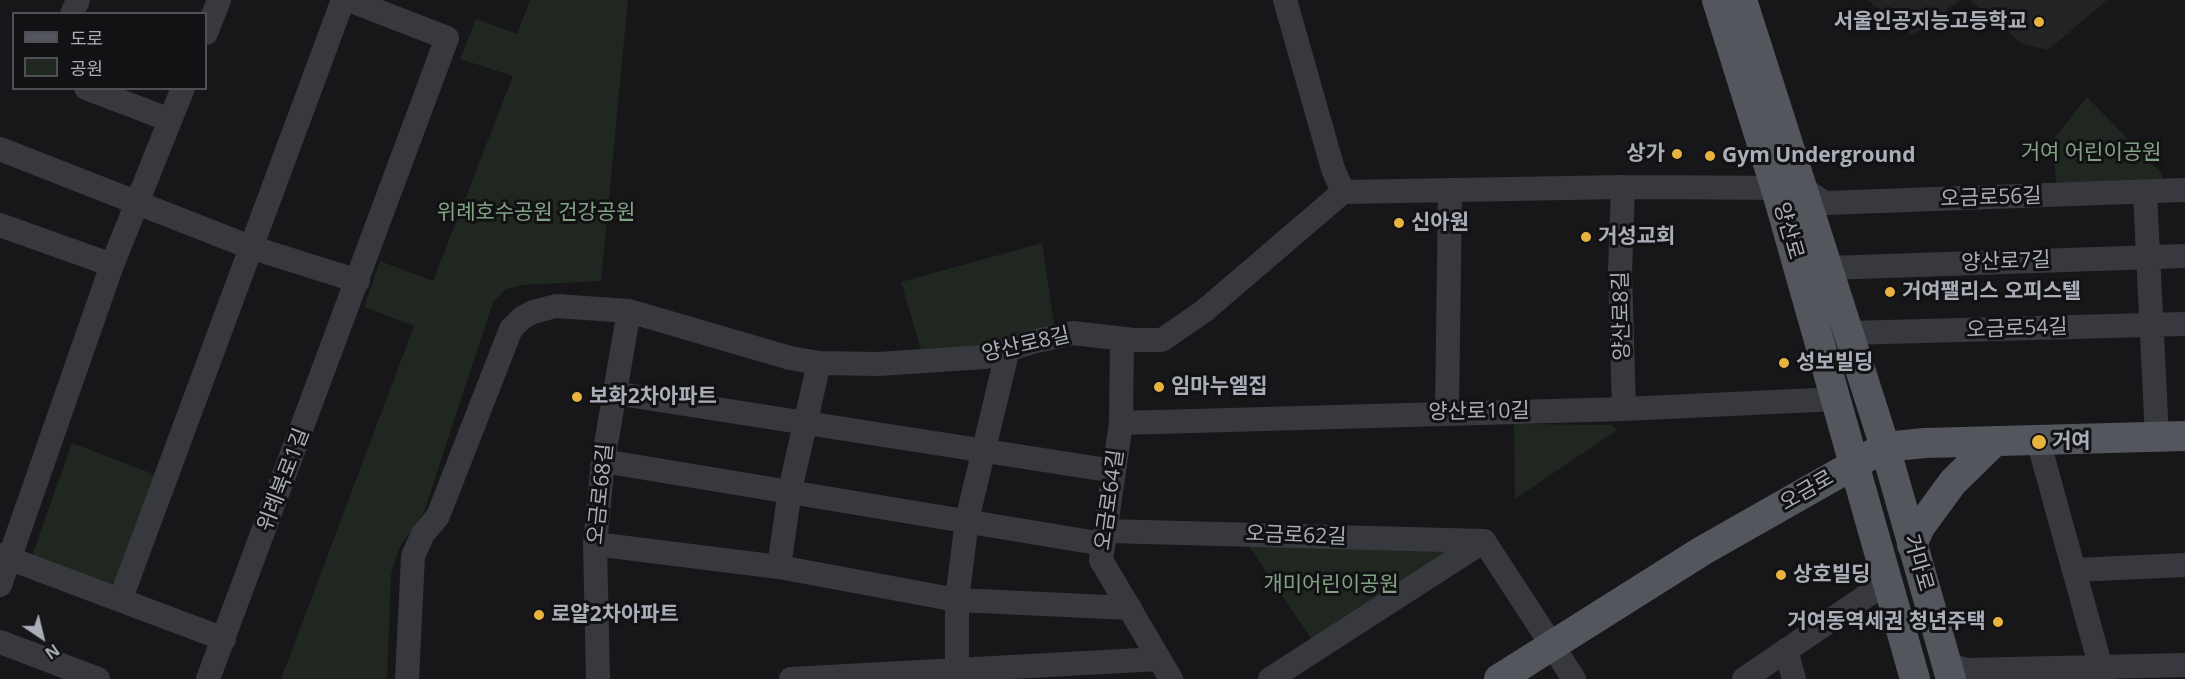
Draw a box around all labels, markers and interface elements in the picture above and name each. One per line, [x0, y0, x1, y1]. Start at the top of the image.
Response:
place label: 서울인공지능고등학교 [1834, 9, 2027, 35]
legend [12, 12, 207, 90]
marker: 서울인공지능고등학교 [2032, 15, 2046, 29]
text: 도로 [70, 26, 103, 50]
text: 공원 [70, 56, 103, 80]
park label: 거여 어린이공원 [2021, 140, 2161, 166]
place label: 상가 [1626, 141, 1665, 167]
place label: Gym Underground [1722, 143, 1915, 169]
marker: 상가 [1670, 147, 1684, 161]
marker: Gym Underground [1703, 149, 1717, 163]
street label: 오금로56길 [1940, 184, 2042, 212]
park label: 위례호수공원 건강공원 [437, 200, 635, 226]
street label: 양산로 [1768, 200, 1808, 262]
place label: 신아원 [1411, 210, 1469, 236]
marker: 신아원 [1392, 216, 1406, 230]
place label: 거성교회 [1598, 224, 1675, 250]
marker: 거성교회 [1579, 230, 1593, 244]
street label: 양산로7길 [1961, 248, 2051, 276]
street label: 양산로8길 [1609, 271, 1635, 361]
place label: 거여팰리스 오피스텔 [1902, 279, 2081, 305]
marker: 거여팰리스 오피스텔 [1883, 285, 1897, 299]
street label: 오금로54길 [1966, 315, 2068, 343]
street label: 양산로8길 [980, 323, 1072, 367]
place label: 성보빌딩 [1796, 350, 1873, 376]
marker: 성보빌딩 [1777, 356, 1791, 370]
place label: 임마누엘집 [1171, 374, 1268, 400]
marker: 임마누엘집 [1152, 380, 1166, 394]
place label: 보화2차아파트 [589, 384, 717, 410]
marker: 보화2차아파트 [570, 390, 584, 404]
street label: 양산로10길 [1428, 399, 1530, 425]
street label: 위례북로1길 [253, 425, 315, 535]
place label: 거여 [2052, 429, 2091, 455]
marker: 거여 [2030, 433, 2048, 451]
street label: 오금로68길 [583, 442, 619, 546]
street label: 오금로64길 [1090, 448, 1130, 552]
street label: 오금로 [1776, 466, 1838, 516]
street label: 오금로62길 [1245, 522, 1347, 550]
street label: 거마로 [1898, 532, 1938, 594]
place label: 상호빌딩 [1793, 562, 1870, 588]
marker: 상호빌딩 [1774, 568, 1788, 582]
park label: 개미어린이공원 [1263, 572, 1399, 598]
place label: 로얄2차아파트 [551, 602, 679, 628]
north arrow [12, 607, 72, 667]
marker: 로얄2차아파트 [532, 608, 546, 622]
place label: 거여동역세권 청년주택 [1787, 609, 1986, 635]
marker: 거여동역세권 청년주택 [1991, 615, 2005, 629]
text: N [41, 639, 64, 664]

